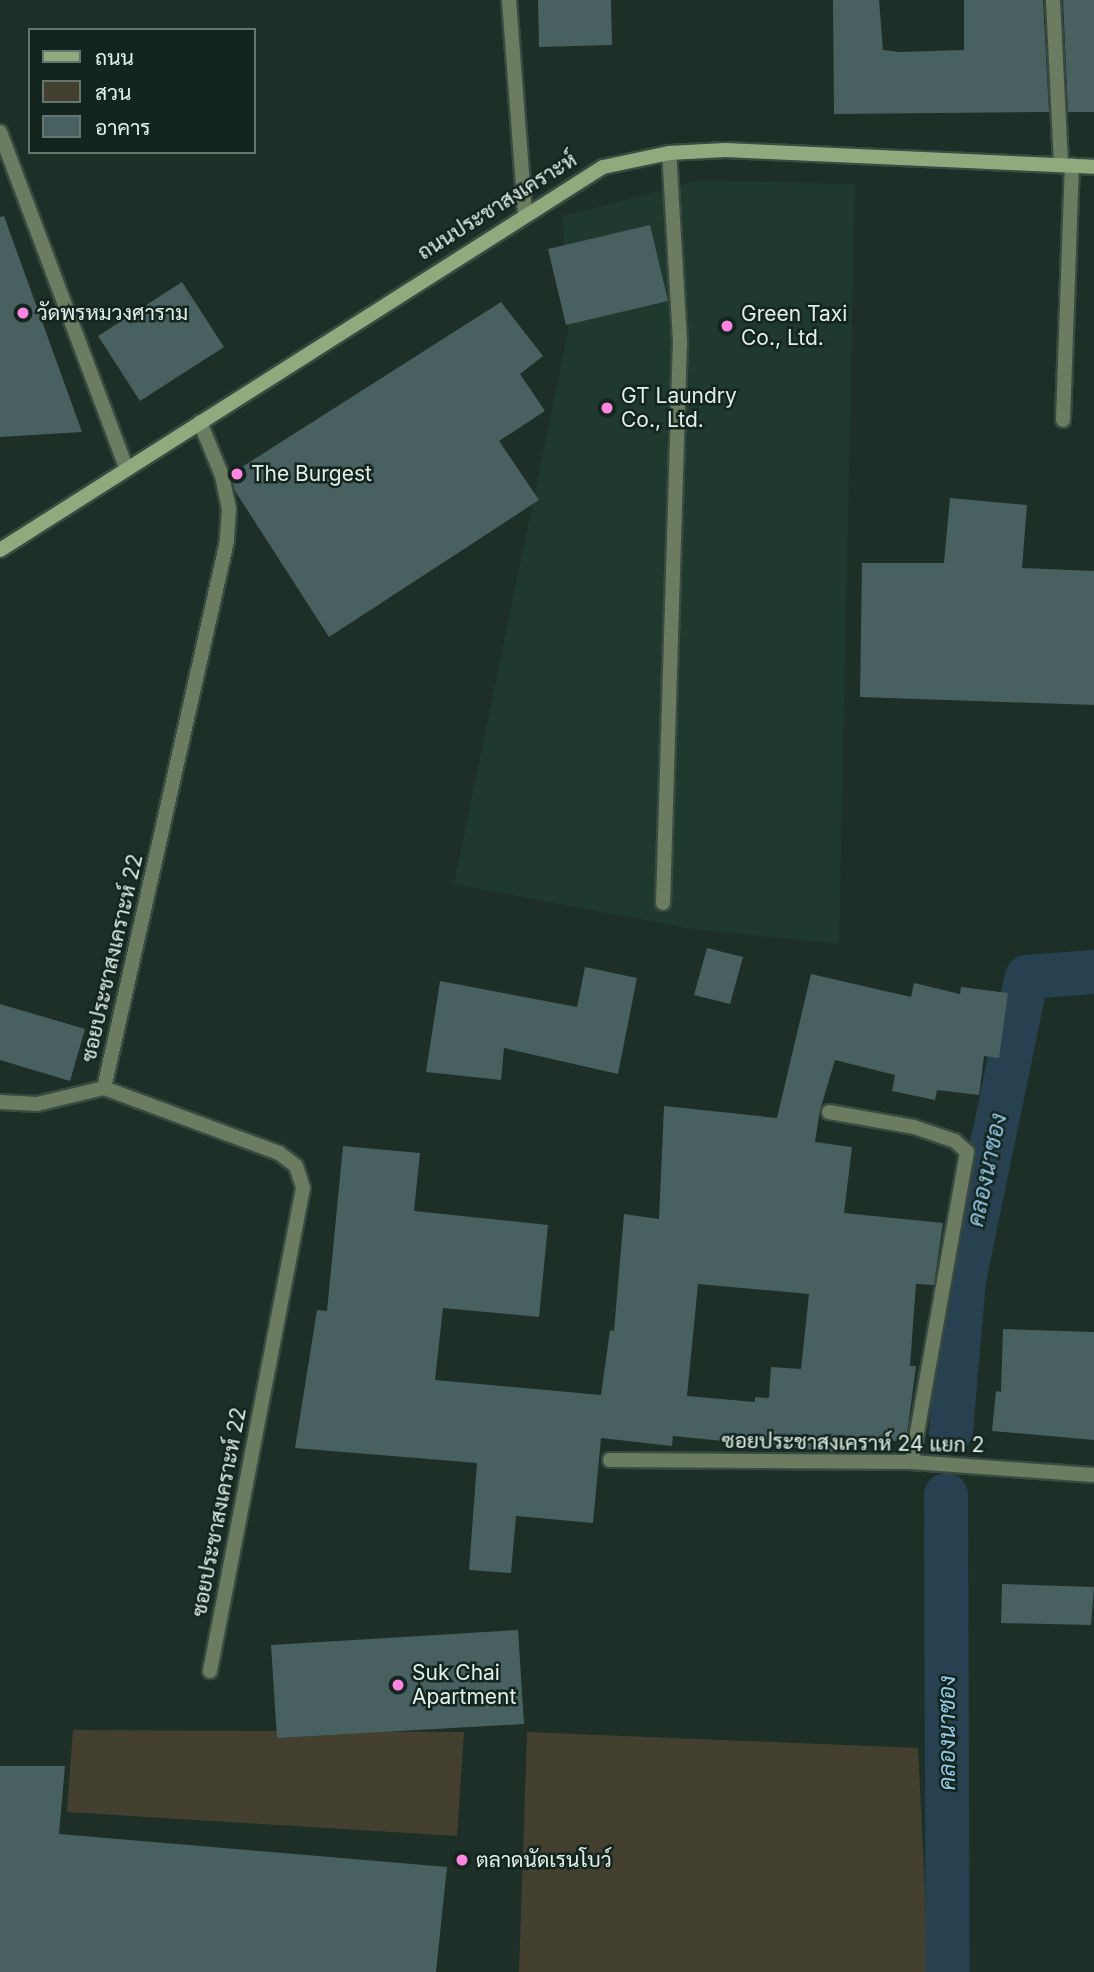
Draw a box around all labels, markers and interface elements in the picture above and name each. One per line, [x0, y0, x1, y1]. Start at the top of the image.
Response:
legend [28, 28, 256, 154]
text: ถนน [95, 45, 134, 70]
text: สวน [95, 80, 131, 105]
text: อาคาร [95, 115, 151, 140]
street label: ถนนประชาสงเคราะห์ [413, 147, 581, 265]
place label: วัดพรหมวงศาราม [37, 300, 188, 326]
place label: Green Taxi Co., Ltd. [741, 301, 847, 351]
marker: วัดพรหมวงศาราม [15, 305, 31, 321]
marker: Green Taxi Co., Ltd. [719, 318, 735, 334]
place label: GT Laundry Co., Ltd. [621, 383, 737, 433]
marker: GT Laundry Co., Ltd. [599, 400, 615, 416]
place label: The Burgest [251, 461, 372, 487]
marker: The Burgest [229, 466, 245, 482]
street label: ซอยประชาสงเคราะห์ 22 [76, 852, 148, 1064]
water label: คลองนาซอง [962, 1111, 1012, 1229]
street label: ซอยประชาสงเคราะห์ 22 [186, 1405, 252, 1619]
street label: ซอยประชาสงเคราห์ 24 แยก 2 [721, 1428, 985, 1458]
place label: Suk Chai Apartment [412, 1660, 516, 1710]
water label: คลองนาซอง [933, 1675, 961, 1791]
marker: Suk Chai Apartment [390, 1677, 406, 1693]
place label: ตลาดนัดเรนโบว์ [476, 1847, 612, 1873]
marker: ตลาดนัดเรนโบว์ [454, 1852, 470, 1868]

